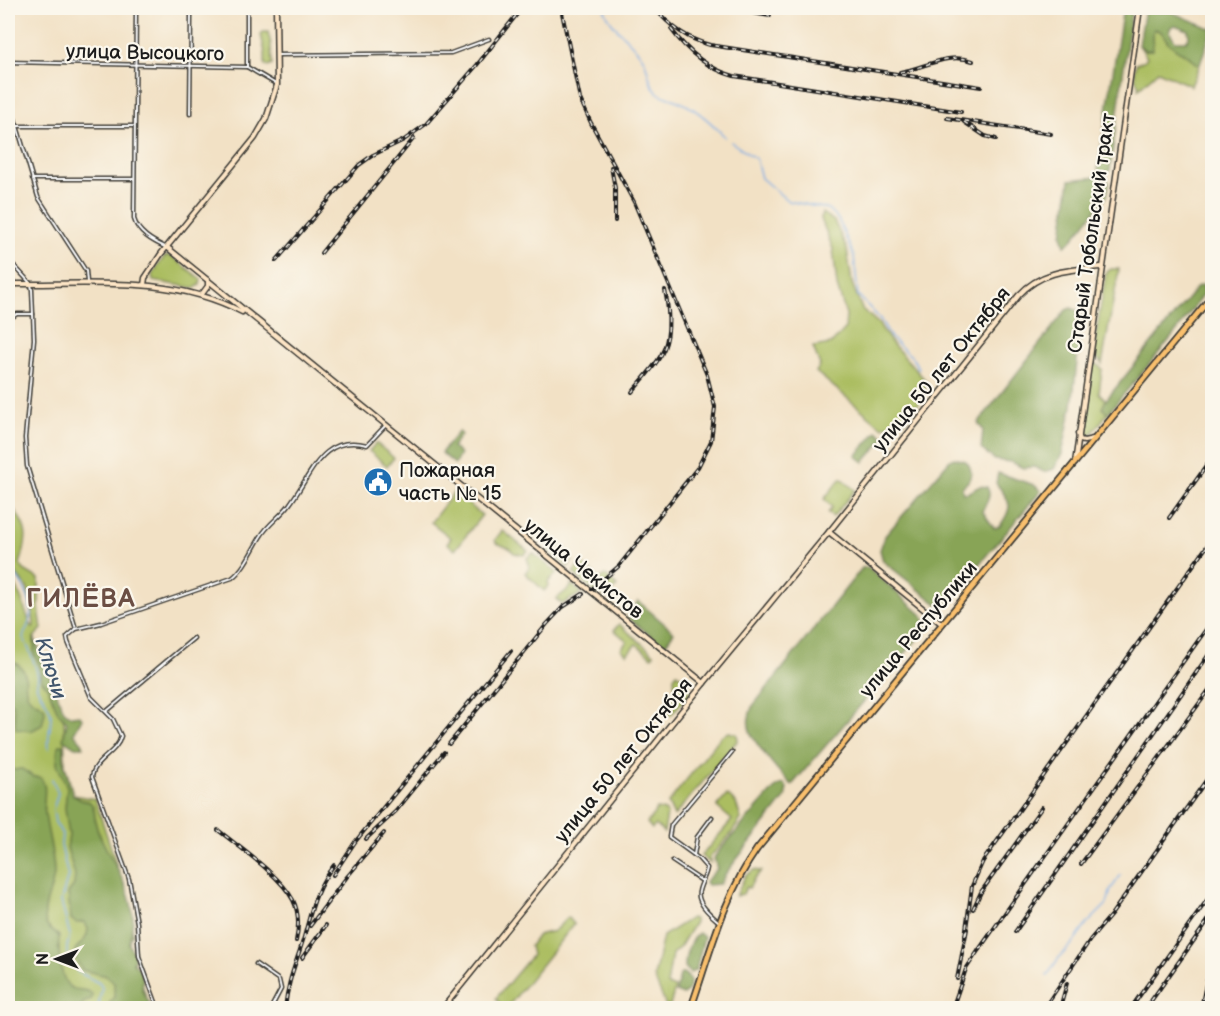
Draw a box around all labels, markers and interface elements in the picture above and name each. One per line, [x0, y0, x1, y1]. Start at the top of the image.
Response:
street label: улица Высоцкого [66, 40, 224, 66]
street label: Старый Тобольский тракт [1063, 111, 1121, 355]
street label: улица 50 лет Октября [868, 282, 1016, 457]
place label: Пожарная часть № 15 [399, 459, 502, 506]
public building icon: Пожарная часть № 15 [362, 466, 394, 498]
street label: улица Чекистов [519, 513, 648, 625]
street label: улица Республики [855, 557, 983, 703]
district label: ГИЛЁВА [26, 583, 136, 615]
water label: Ключи [29, 634, 72, 703]
street label: улица 50 лет Октября [550, 673, 698, 848]
north arrow [27, 929, 87, 989]
text: N [34, 953, 53, 965]

